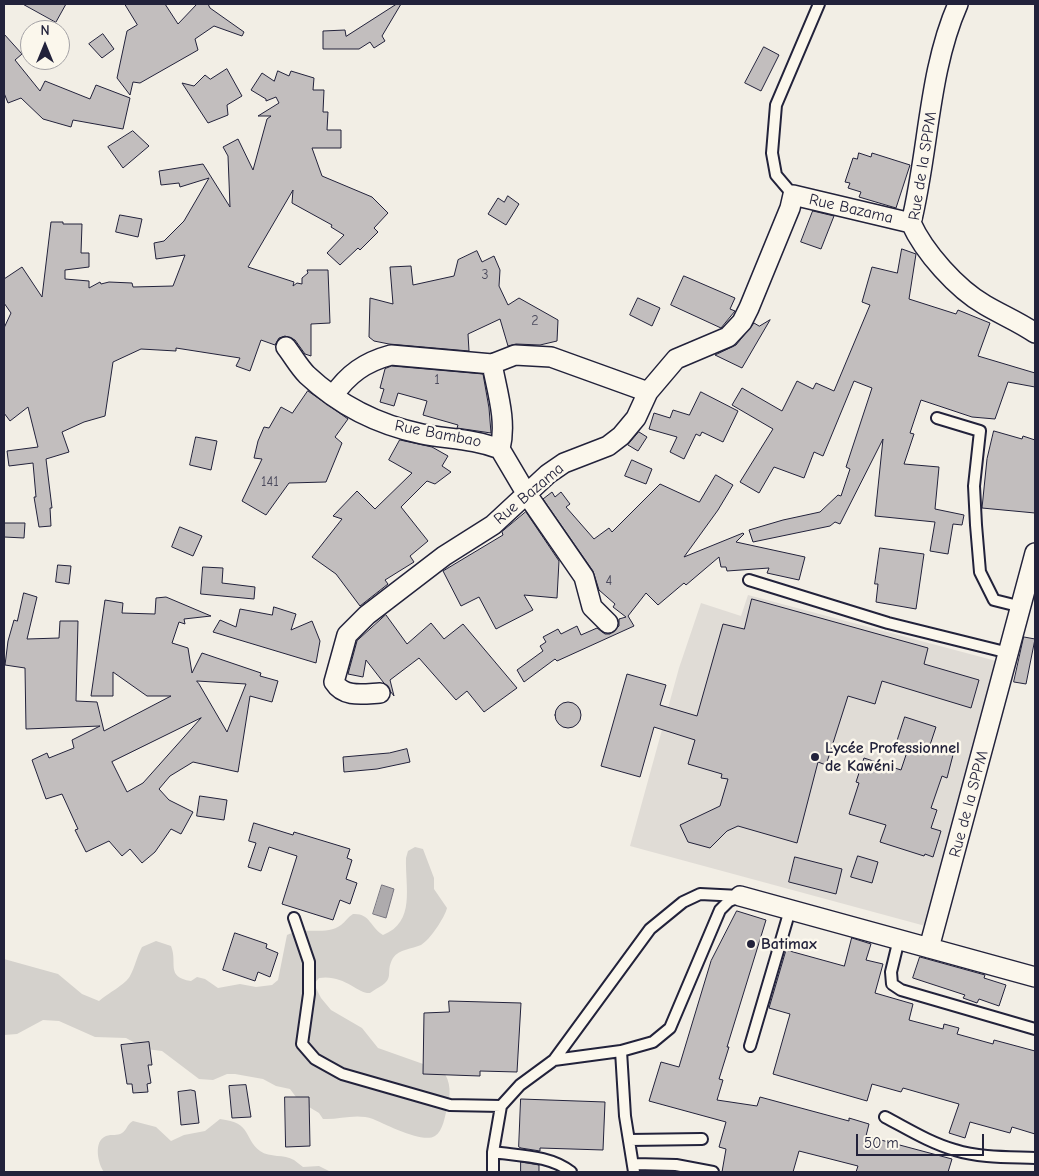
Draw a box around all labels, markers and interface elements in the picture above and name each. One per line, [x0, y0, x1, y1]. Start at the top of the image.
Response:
north arrow [20, 20, 70, 70]
text: N [40, 22, 50, 39]
street label: Rue de la SPPM [905, 110, 941, 222]
street label: Rue Bazama [807, 190, 895, 228]
house number: 3 [481, 267, 489, 283]
house number: 2 [531, 313, 539, 329]
house number: 1 [434, 372, 440, 388]
street label: Rue Bambao [393, 416, 483, 452]
street label: Rue Bazama [490, 459, 568, 529]
house number: 141 [261, 474, 279, 490]
house number: 4 [606, 573, 612, 589]
place label: Lycée Professionnel de Kawéni [825, 738, 960, 776]
street label: Rue de la SPPM [945, 748, 993, 860]
marker: Lycée Professionnel de Kawéni [809, 751, 821, 763]
place label: Batimax [761, 934, 817, 954]
marker: Batimax [745, 938, 757, 950]
scale bar [859, 1124, 986, 1156]
text: 50 m [864, 1134, 899, 1152]

